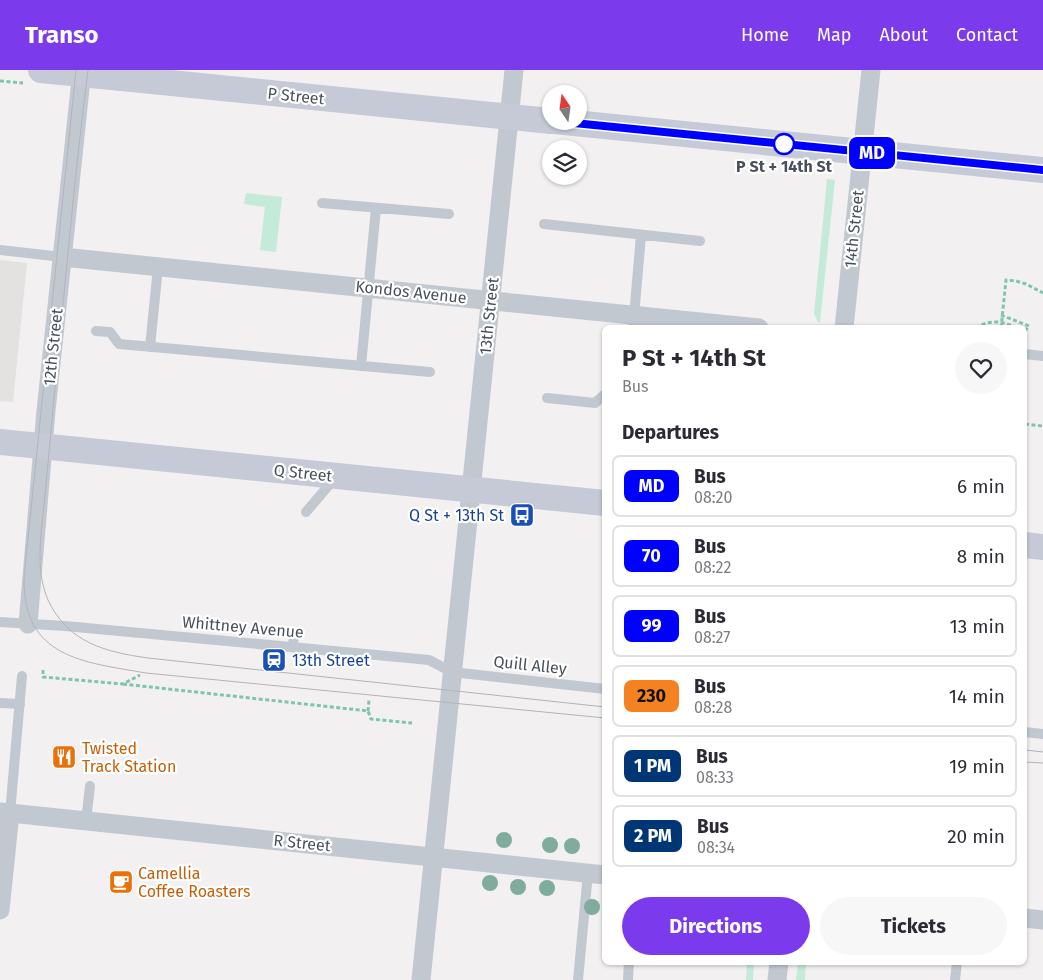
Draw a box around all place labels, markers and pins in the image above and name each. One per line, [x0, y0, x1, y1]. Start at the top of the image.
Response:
marker: P St + 14th St [773, 133, 795, 155]
place label: P St + 14th St [736, 157, 833, 176]
bus stop icon: Q St + 13th St [509, 502, 535, 528]
place label: Q St + 13th St [409, 506, 504, 525]
station icon: 13th Street [261, 647, 287, 673]
place label: 13th Street [292, 651, 370, 670]
place label: Twisted Track Station [82, 739, 176, 776]
restaurant icon: Twisted Track Station [51, 744, 77, 770]
place label: Camellia Coffee Roasters [138, 864, 251, 901]
cafe icon: Camellia Coffee Roasters [108, 869, 134, 895]

